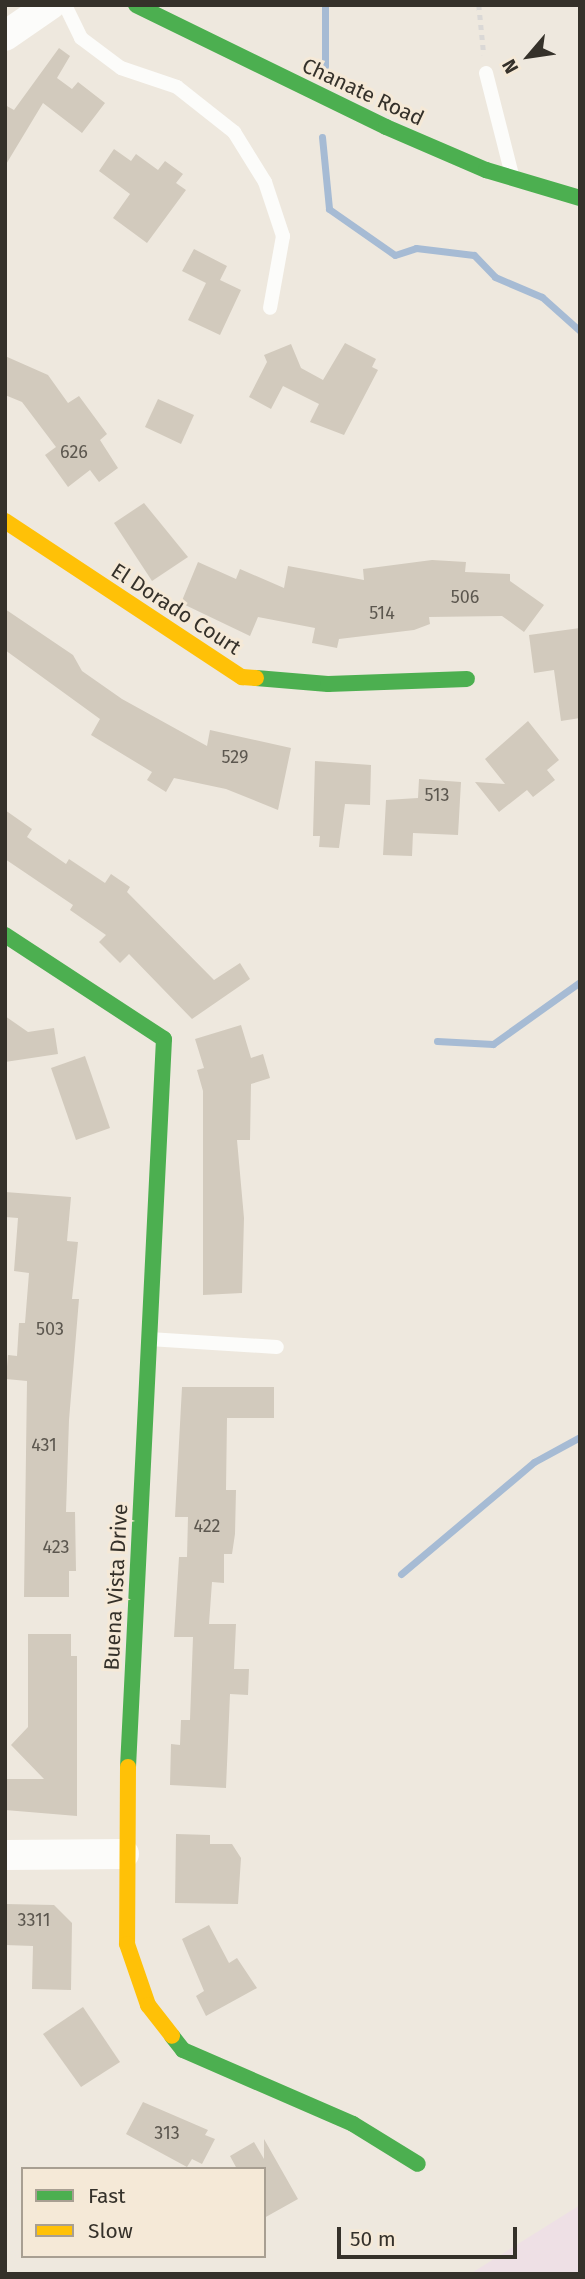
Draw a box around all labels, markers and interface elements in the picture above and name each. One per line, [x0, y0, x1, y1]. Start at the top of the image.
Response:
north arrow [494, 21, 564, 91]
street label: Chanate Road [298, 53, 428, 131]
text: N [497, 55, 523, 78]
house number: 626 [60, 441, 88, 463]
street label: El Dorado Court [107, 558, 245, 660]
house number: 506 [451, 586, 479, 608]
house number: 514 [369, 602, 395, 624]
house number: 529 [222, 746, 248, 768]
house number: 513 [425, 784, 449, 806]
house number: 503 [36, 1318, 64, 1340]
house number: 431 [31, 1434, 57, 1456]
street label: Buena Vista Drive [99, 1503, 133, 1671]
house number: 422 [193, 1515, 221, 1537]
house number: 423 [42, 1536, 70, 1558]
house number: 3311 [18, 1909, 50, 1931]
house number: 313 [154, 2122, 180, 2144]
legend [21, 2167, 266, 2258]
text: Fast [88, 2183, 126, 2209]
scale bar [340, 2212, 520, 2256]
text: Slow [88, 2218, 133, 2244]
text: 50 m [350, 2226, 396, 2252]

